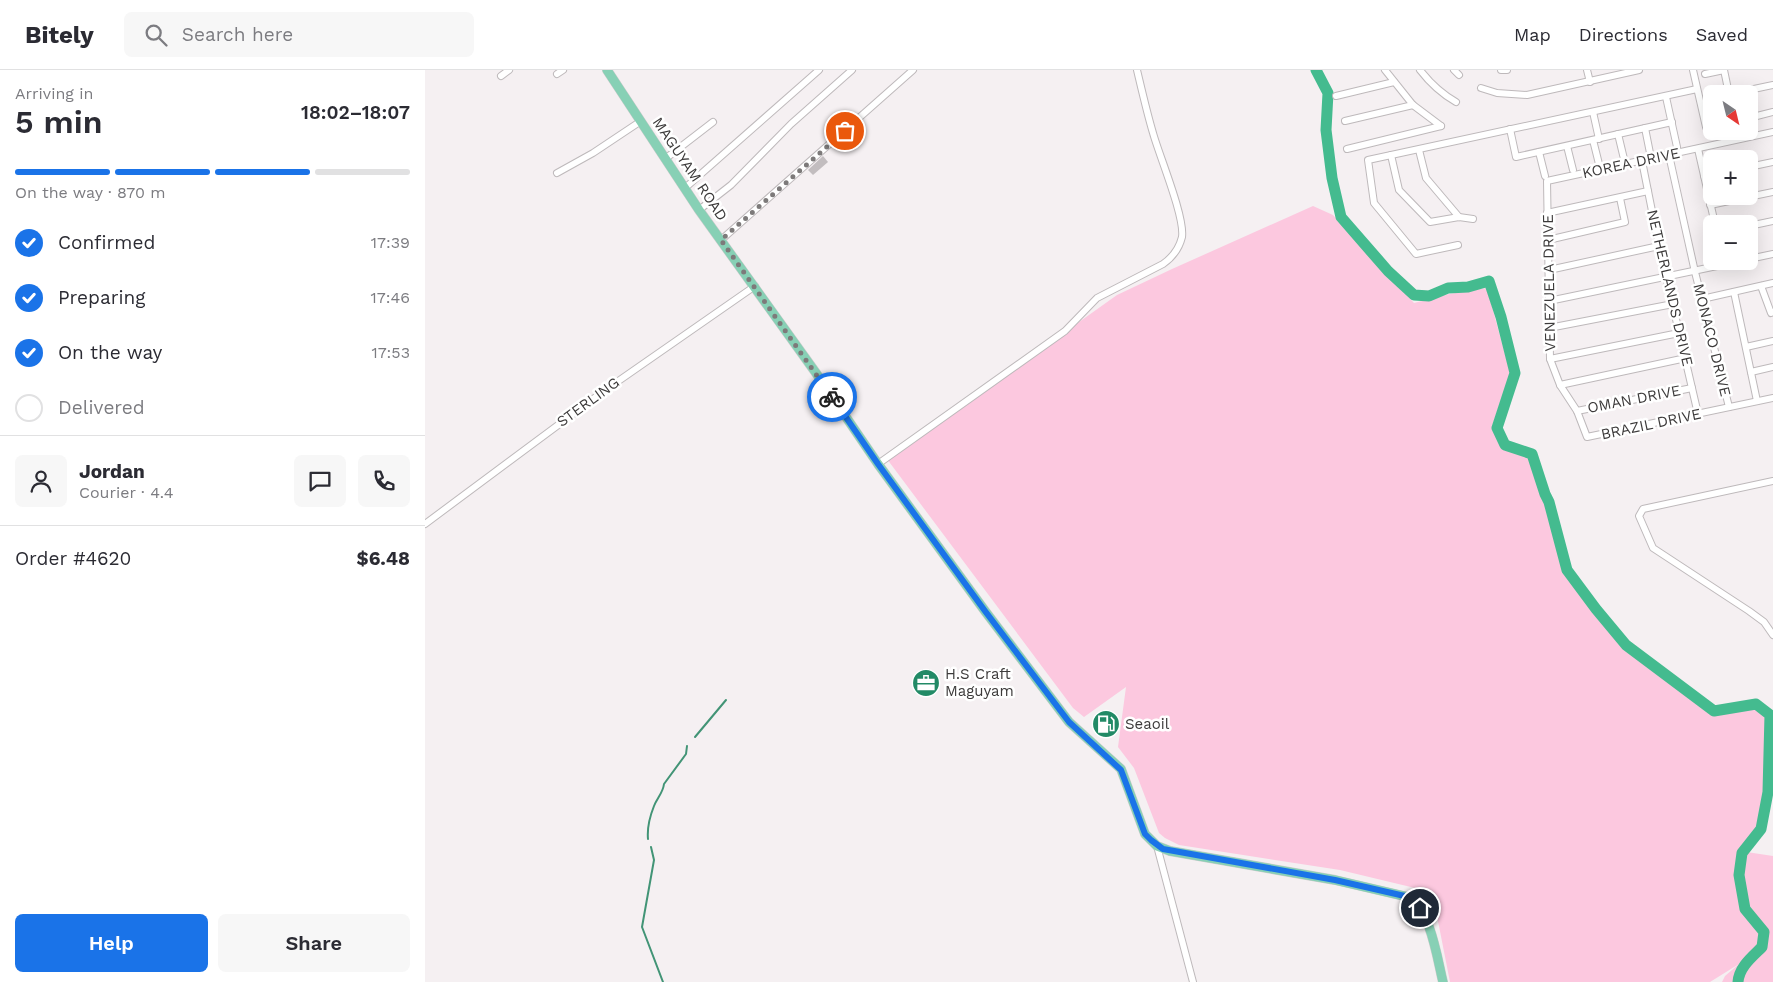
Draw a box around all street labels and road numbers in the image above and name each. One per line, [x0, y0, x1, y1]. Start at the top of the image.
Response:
street label: MAGUYAM ROAD [649, 114, 731, 224]
street label: KOREA DRIVE [1581, 144, 1681, 182]
street label: NETHERLANDS DRIVE [1643, 208, 1697, 368]
street label: VENEZUELA DRIVE [1539, 214, 1559, 352]
street label: MONACO DRIVE [1689, 282, 1735, 398]
street label: STERLING [553, 373, 623, 431]
street label: OMAN DRIVE [1586, 381, 1682, 417]
street label: BRAZIL DRIVE [1599, 405, 1703, 443]

